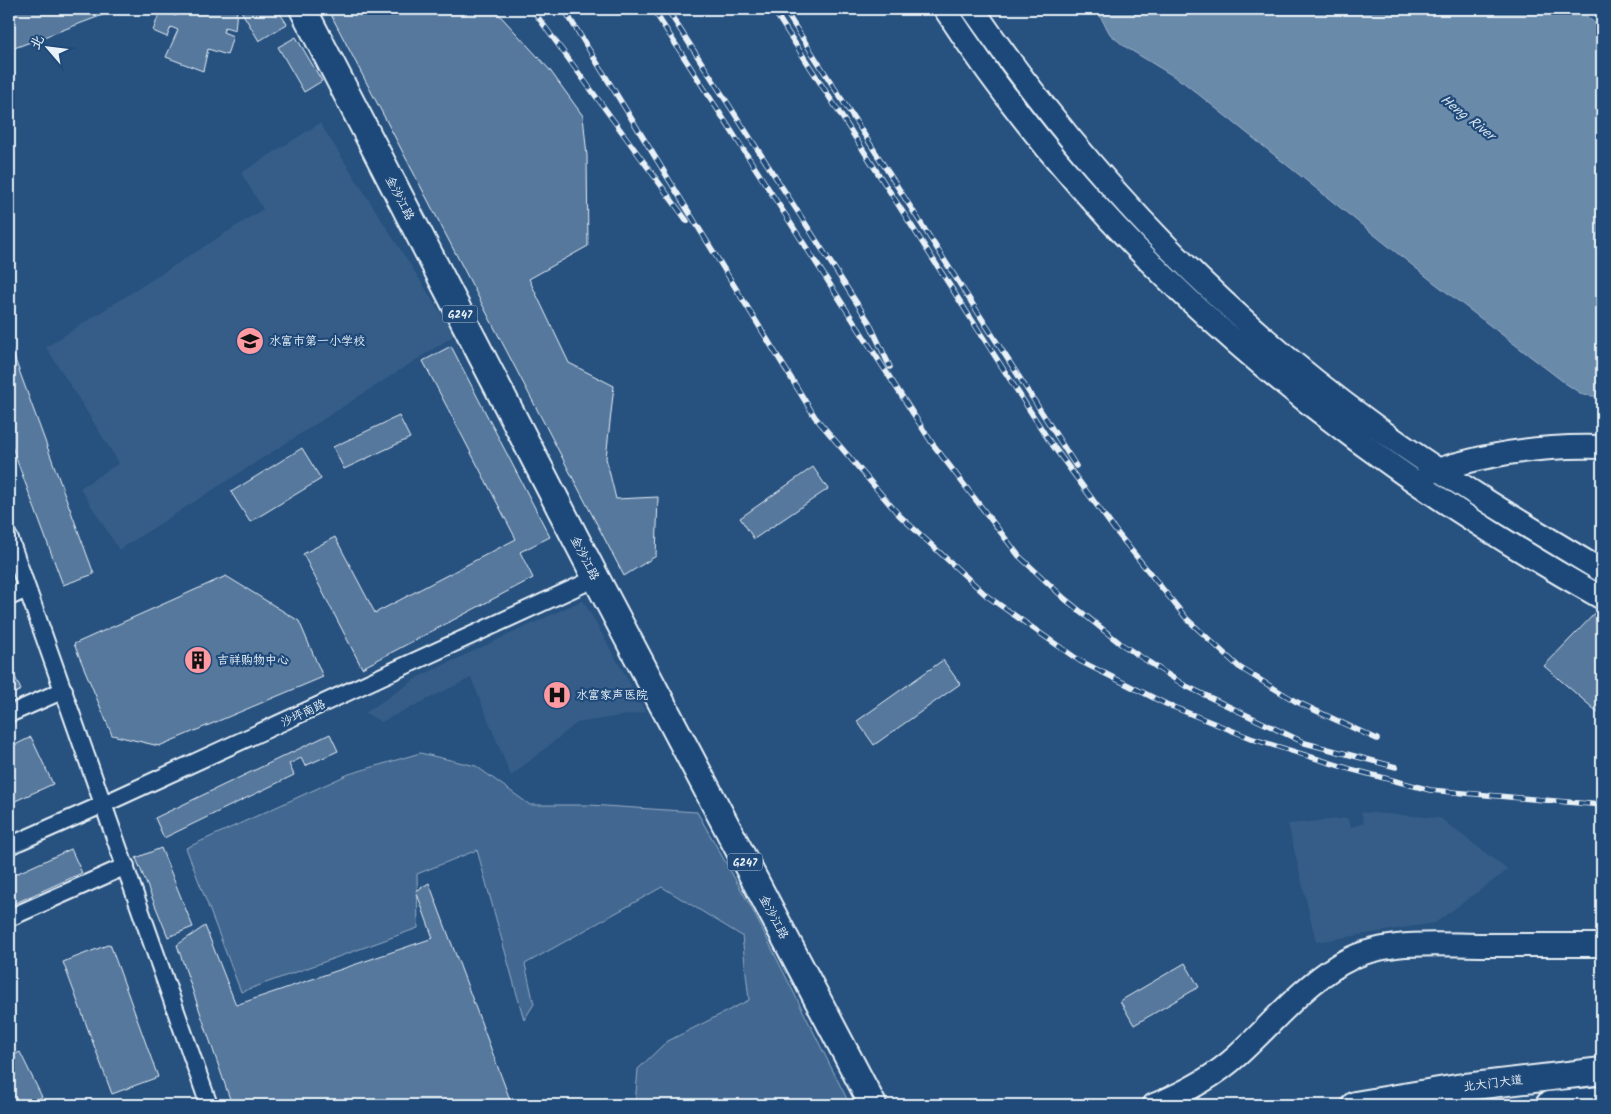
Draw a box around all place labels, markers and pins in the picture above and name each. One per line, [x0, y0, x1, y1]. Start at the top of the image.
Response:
school or university icon: 水富市第一小学校 [235, 326, 265, 356]
place label: 水富市第一小学校 [269, 332, 365, 351]
building icon: 吉祥购物中心 [183, 645, 213, 675]
place label: 吉祥购物中心 [217, 651, 289, 670]
hospital icon: 水富家声医院 [542, 680, 572, 710]
place label: 水富家声医院 [576, 686, 648, 705]

